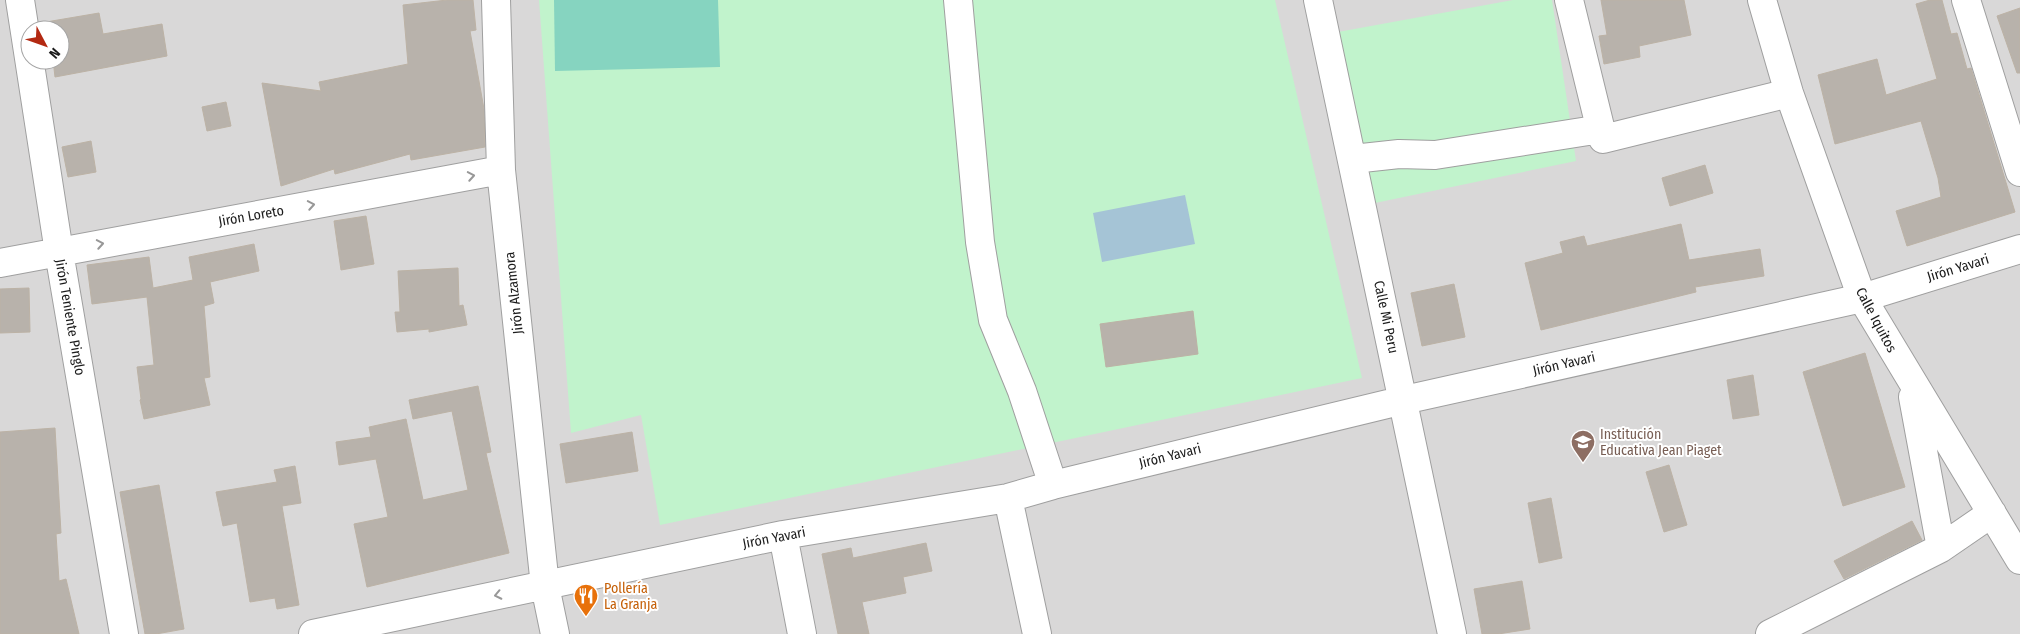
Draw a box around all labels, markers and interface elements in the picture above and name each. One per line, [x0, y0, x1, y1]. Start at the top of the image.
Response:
north arrow [20, 20, 70, 70]
text: N [45, 44, 64, 62]
one-way arrow [466, 171, 475, 181]
one-way arrow [307, 201, 315, 211]
street label: Jirón Loreto [217, 202, 285, 230]
one-way arrow [95, 240, 104, 250]
street label: Jirón Alzamora [501, 251, 527, 335]
street label: Jirón Yavari [1925, 251, 1991, 285]
street label: Jirón Teniente Pinglo [51, 257, 89, 377]
street label: Calle Mi Peru [1370, 279, 1402, 355]
street label: Calle Iquitos [1852, 285, 1900, 355]
street label: Jirón Yavari [1531, 349, 1597, 379]
place label: Institución Educativa Jean Piaget [1600, 426, 1722, 459]
school or university icon: Institución Educativa Jean Piaget [1570, 429, 1596, 463]
street label: Jirón Yavari [1137, 440, 1203, 472]
street label: Jirón Yavari [741, 524, 807, 552]
place label: Pollería La Granja [604, 580, 657, 613]
restaurant icon: Pollería La Granja [573, 583, 599, 617]
one-way arrow [493, 590, 502, 600]

